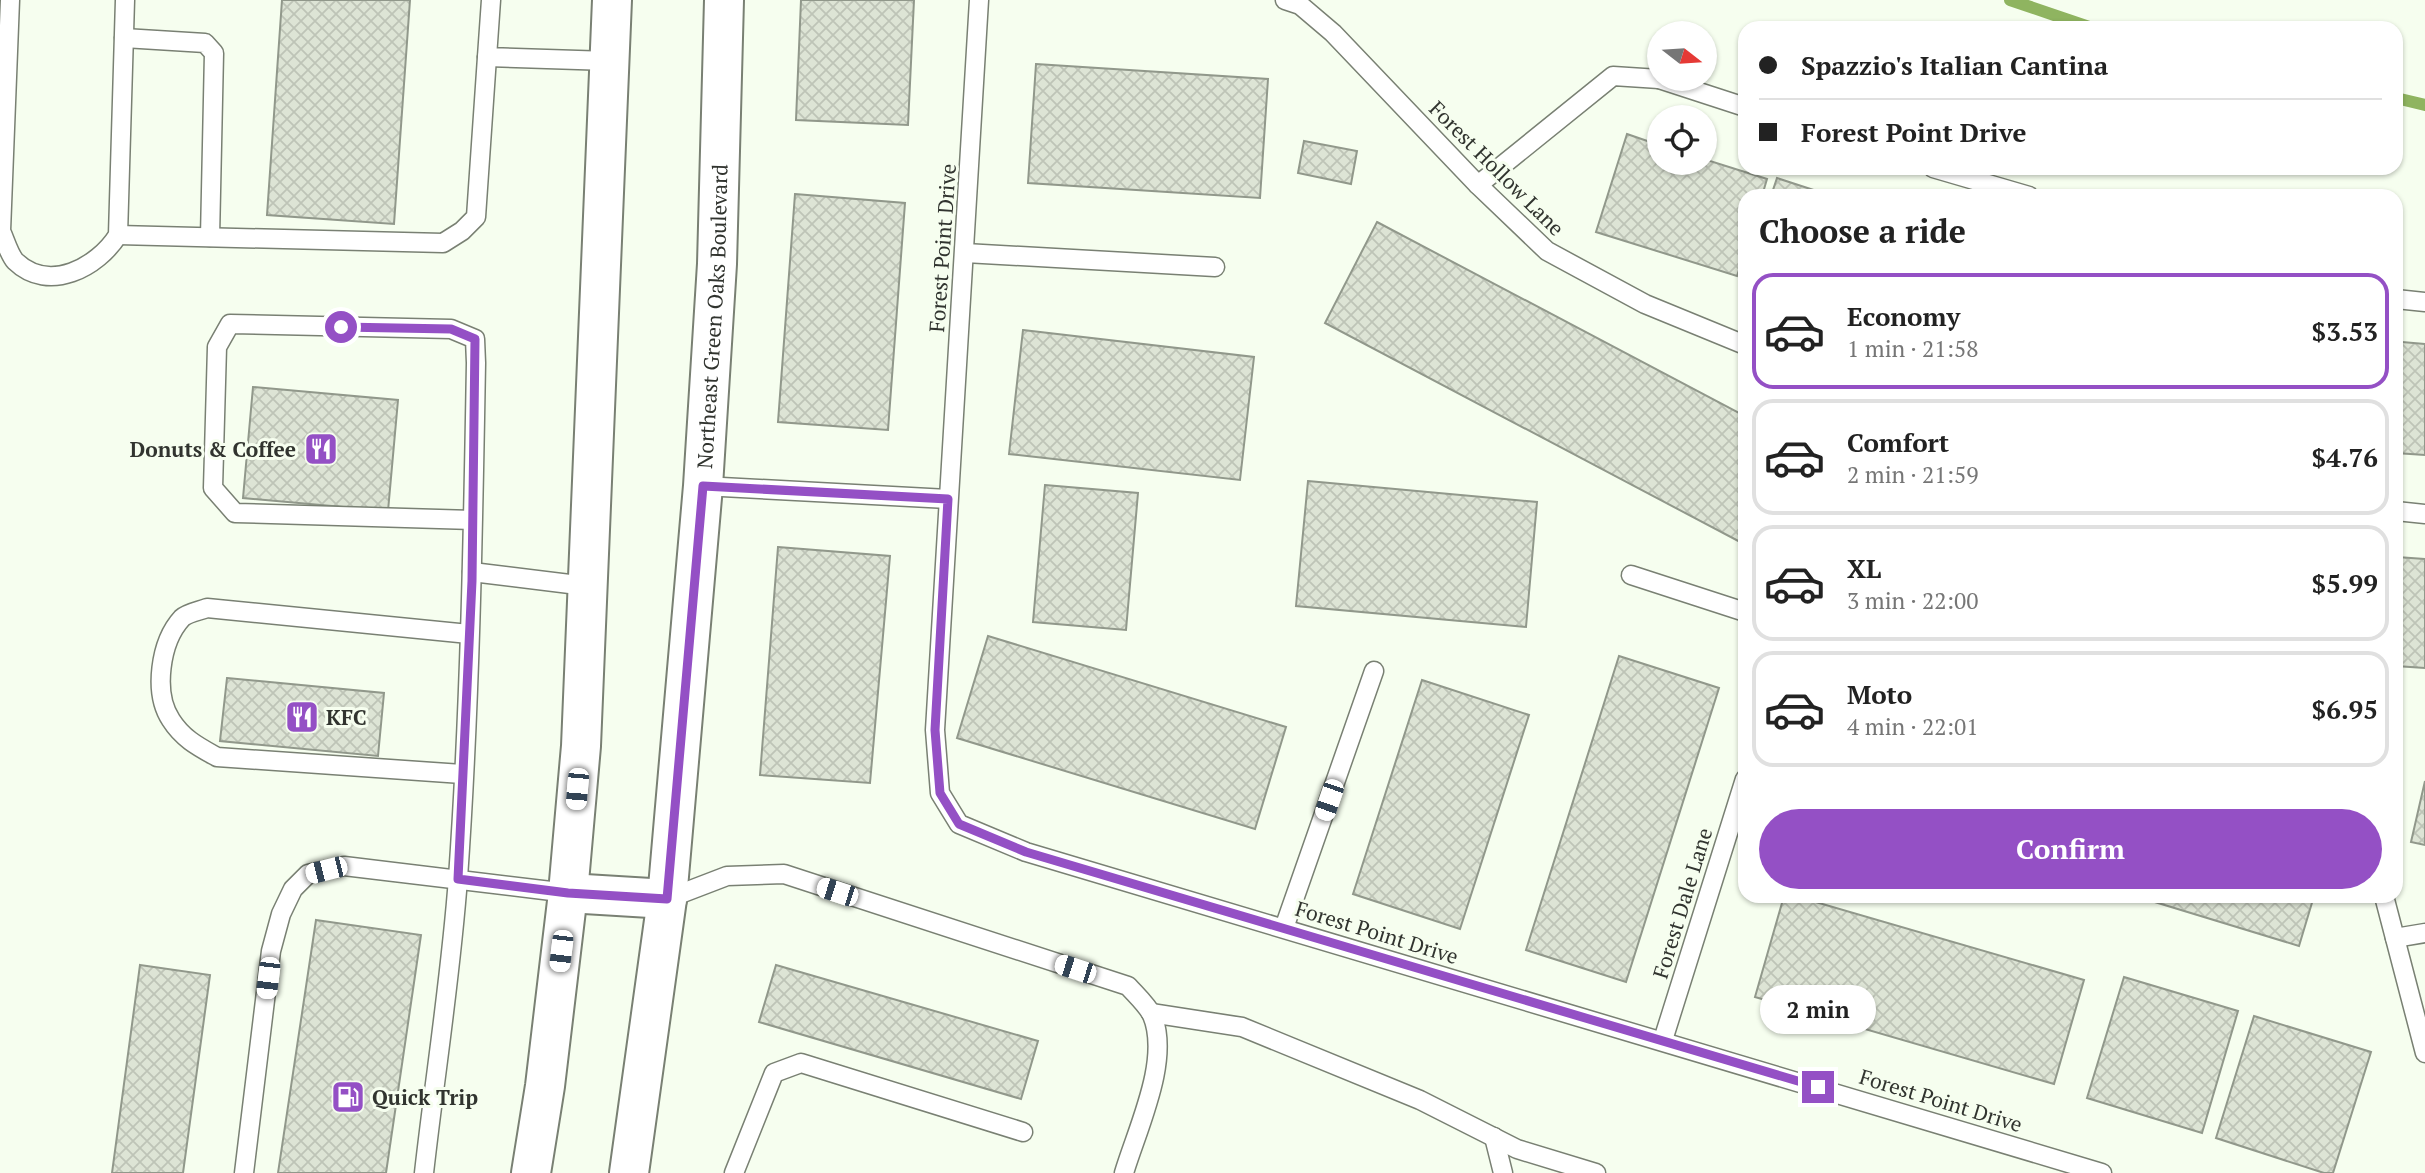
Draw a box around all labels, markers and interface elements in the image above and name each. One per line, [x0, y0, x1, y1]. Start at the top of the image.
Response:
north arrow [1647, 21, 1717, 91]
map controls [1647, 21, 1717, 175]
text: Spazzio's Italian Cantina [1801, 48, 2108, 82]
street label: Forest Hollow Lane [1423, 94, 1571, 242]
button: locate [1647, 105, 1717, 175]
text: Forest Point Drive [1801, 115, 2026, 149]
street label: Northeast Green Oaks Boulevard [690, 163, 734, 470]
street label: Forest Point Drive [922, 163, 962, 333]
text: Choose a ride [1759, 210, 1966, 252]
text: Economy [1847, 299, 1960, 333]
icon: car [1763, 300, 1826, 363]
route start [325, 311, 357, 343]
text: $3.53 [2312, 314, 2378, 348]
text: 1 min · 21:58 [1847, 333, 1979, 364]
text: Comfort [1847, 425, 1949, 459]
icon: car [1763, 426, 1826, 489]
restaurant icon: Donuts & Coffee [302, 430, 340, 468]
place label: Donuts & Coffee [130, 435, 296, 463]
text: $4.76 [2312, 440, 2378, 474]
text: 2 min · 21:59 [1847, 459, 1979, 490]
text: XL [1847, 551, 1881, 585]
icon: car [1763, 552, 1826, 615]
text: $5.99 [2312, 566, 2378, 600]
text: 3 min · 22:00 [1847, 585, 1979, 616]
text: Moto [1847, 677, 1912, 711]
icon: car [1763, 678, 1826, 741]
text: $6.95 [2312, 692, 2378, 726]
restaurant icon: KFC [283, 698, 321, 736]
place label: KFC [326, 703, 367, 731]
text: 4 min · 22:01 [1847, 711, 1979, 742]
car [565, 767, 590, 811]
car [1313, 777, 1346, 823]
button: Confirm [1759, 809, 2382, 889]
street label: Forest Dale Lane [1646, 824, 1718, 982]
car [304, 855, 349, 885]
car [814, 876, 861, 908]
street label: Forest Point Drive [1292, 894, 1462, 970]
car [549, 929, 574, 973]
car [1052, 953, 1099, 985]
car [256, 956, 281, 1000]
callout: 2 min [1760, 986, 1876, 1034]
text: 2 min [1787, 994, 1849, 1025]
street label: Forest Point Drive [1856, 1062, 2026, 1138]
route end [1802, 1071, 1834, 1103]
fuel station icon: Quick Trip [329, 1078, 367, 1116]
place label: Quick Trip [372, 1083, 478, 1111]

